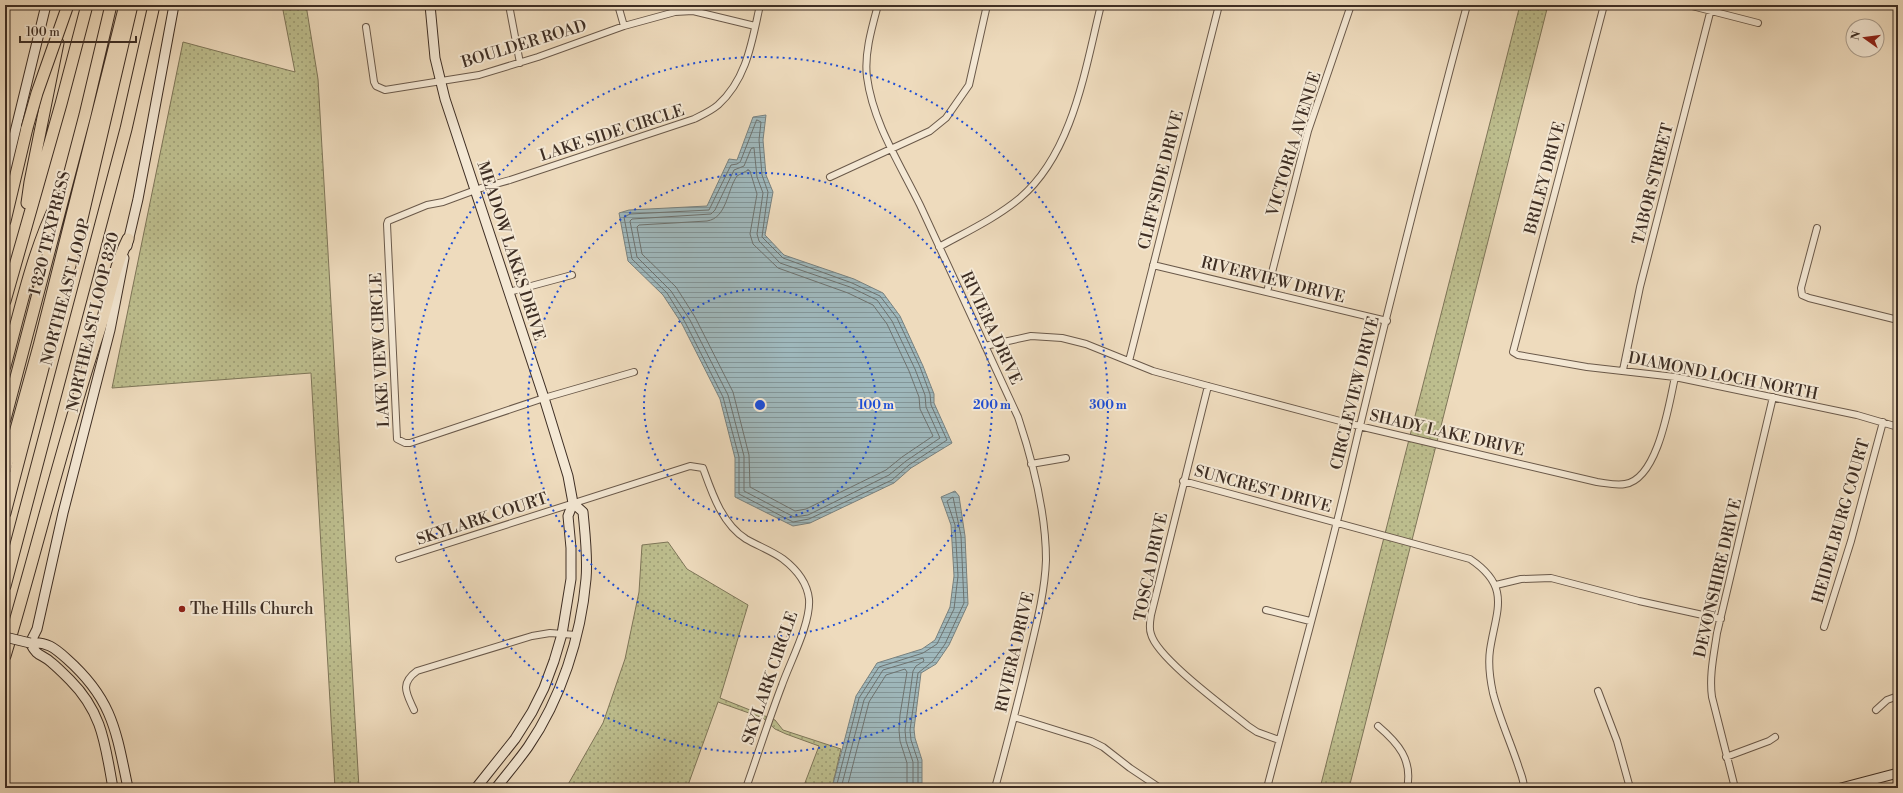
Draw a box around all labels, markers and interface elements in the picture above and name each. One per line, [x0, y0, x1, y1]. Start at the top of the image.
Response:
street label: BOULDER ROAD [458, 15, 589, 73]
scale bar [20, 18, 136, 44]
north arrow [1845, 18, 1885, 58]
text: 100 m [26, 25, 60, 40]
text: N [1848, 30, 1864, 42]
street label: VICTORIA AVENUE [1262, 69, 1326, 220]
street label: LAKE SIDE CIRCLE [537, 100, 687, 166]
street label: CLIFFSIDE DRIVE [1134, 108, 1188, 252]
street label: BRILEY DRIVE [1520, 119, 1570, 238]
street label: TABOR STREET [1628, 121, 1678, 247]
street label: MEADOW LAKES DRIVE [472, 159, 550, 343]
street label: I 820 TEXPRESS [25, 169, 75, 297]
street label: NORTHEAST LOOP [37, 216, 95, 368]
street label: NORTHEAST LOOP 820 [63, 230, 123, 414]
street label: RIVERVIEW DRIVE [1199, 252, 1347, 308]
street label: RIVIERA DRIVE [956, 268, 1026, 388]
street label: LAKE VIEW CIRCLE [366, 272, 394, 428]
street label: CIRCLEVIEW DRIVE [1326, 314, 1384, 472]
street label: DIAMOND LOCH NORTH [1626, 348, 1820, 404]
centre of rings [753, 398, 767, 412]
text: 100 m [858, 398, 894, 413]
text: 200 m [973, 398, 1011, 413]
text: 300 m [1089, 398, 1127, 413]
street label: SHADY LAKE DRIVE [1368, 405, 1526, 461]
street label: HEIDELBURG COURT [1808, 436, 1874, 606]
street label: SUNCREST DRIVE [1192, 461, 1334, 517]
street label: SKYLARK COURT [414, 488, 550, 550]
street label: DEVONSHIRE DRIVE [1690, 496, 1746, 660]
street label: TOSCA DRIVE [1130, 511, 1172, 623]
street label: RIVIERA DRIVE [991, 590, 1039, 714]
place label: The Hills Church [190, 599, 314, 619]
marker: The Hills Church [177, 604, 187, 614]
street label: SKYLARK CIRCLE [738, 609, 802, 747]

